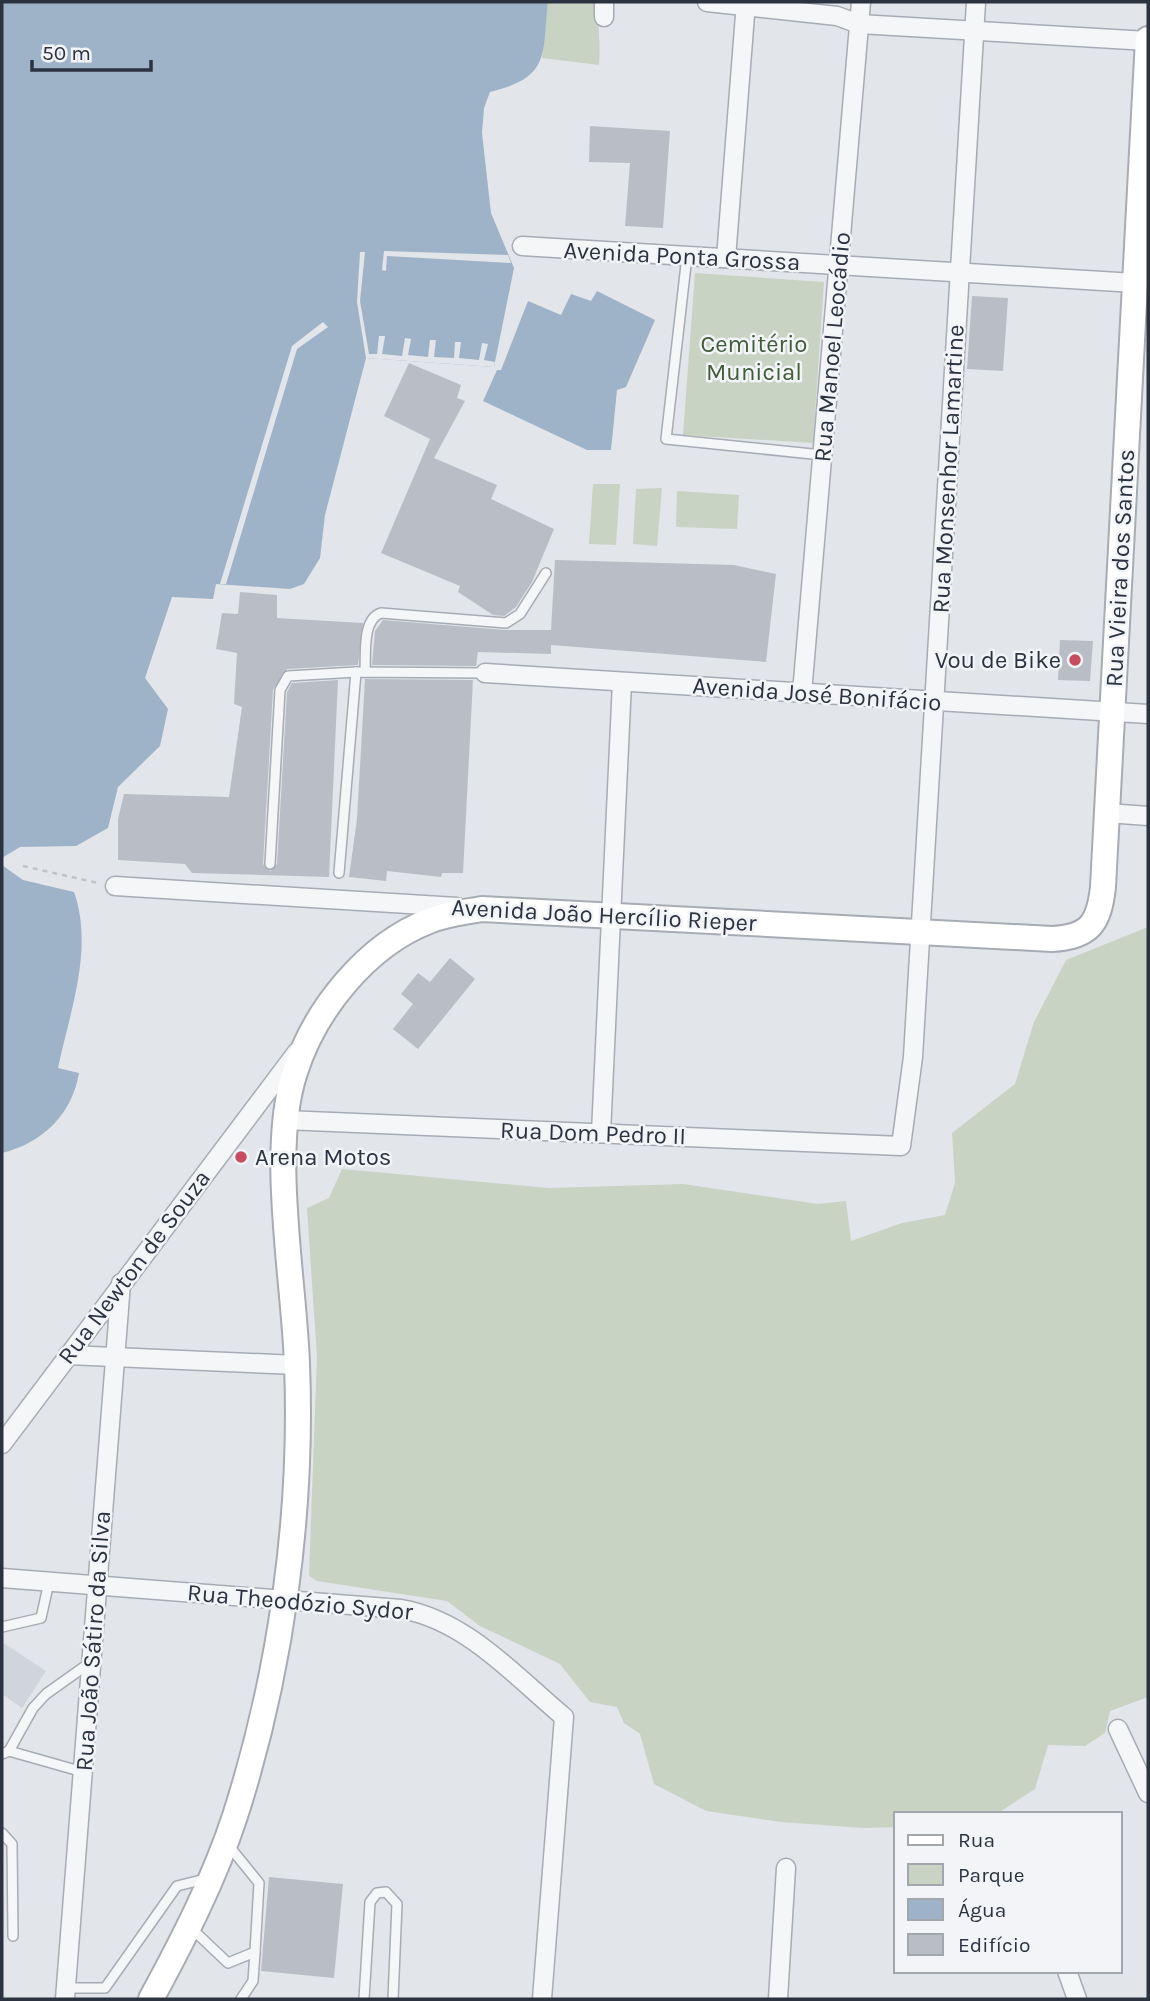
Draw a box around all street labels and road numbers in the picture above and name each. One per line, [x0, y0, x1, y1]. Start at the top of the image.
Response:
street label: Rua Manoel Leocádio [808, 231, 856, 463]
street label: Avenida Ponta Grossa [563, 236, 801, 276]
street label: Rua Monsenhor Lamartine [926, 324, 970, 614]
street label: Rua Vieira dos Santos [1100, 448, 1140, 688]
street label: Avenida José Bonifácio [692, 671, 942, 717]
street label: Avenida João Hercílio Rieper [451, 893, 758, 937]
street label: Rua Dom Pedro II [500, 1116, 686, 1150]
street label: Rua Newton de Souza [52, 1164, 216, 1370]
street label: Rua João Sátiro da Silva [70, 1510, 116, 1772]
street label: Rua Theodózio Sydor [186, 1578, 414, 1626]

